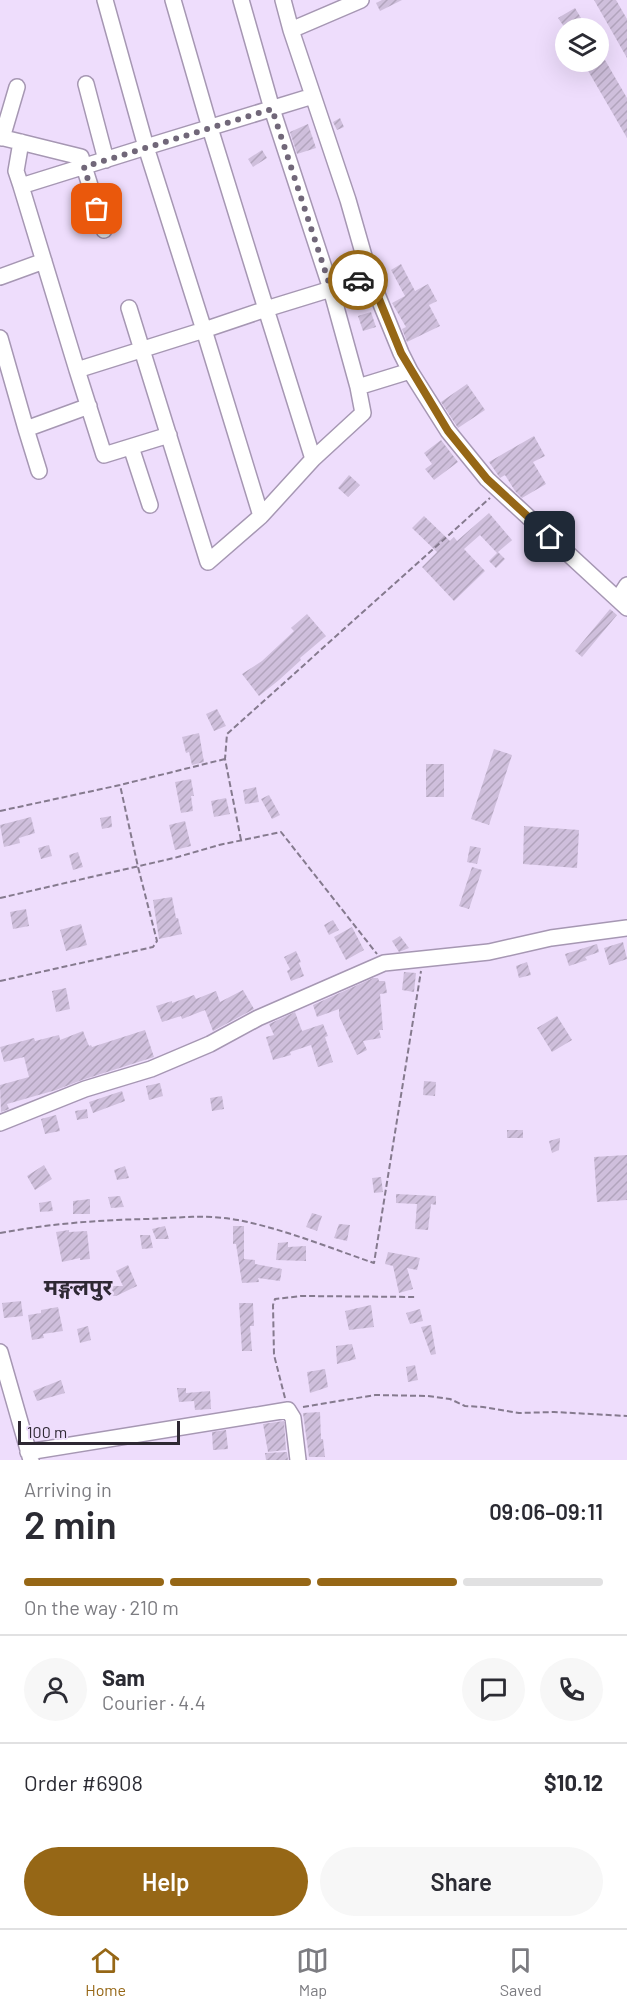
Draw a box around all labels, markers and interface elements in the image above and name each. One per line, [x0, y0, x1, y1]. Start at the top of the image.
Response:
map controls [555, 18, 609, 72]
button: layers [555, 18, 609, 72]
pin [71, 183, 122, 234]
icon: bag [80, 192, 113, 225]
courier [328, 250, 388, 310]
icon: car [342, 264, 375, 297]
pin [524, 511, 575, 562]
icon: home [533, 520, 566, 553]
district label: मङ्गलपुर [44, 1273, 114, 1301]
scale bar [18, 1418, 180, 1446]
text: 100 m [27, 1422, 67, 1441]
text: Arriving in [24, 1477, 112, 1501]
text: 09:06–09:11 [489, 1498, 603, 1524]
text: 2 min [24, 1500, 117, 1547]
text: On the way · 210 m [24, 1595, 179, 1619]
button: person [24, 1658, 87, 1721]
button: chat [462, 1658, 525, 1721]
button: phone [540, 1658, 603, 1721]
text: Sam [102, 1664, 145, 1690]
text: Courier · 4.4 [102, 1690, 206, 1714]
text: Order #6908 [24, 1769, 143, 1795]
text: $10.12 [544, 1769, 603, 1795]
button: Help [24, 1847, 308, 1916]
button: Share [320, 1847, 603, 1916]
tab: Home [85, 1944, 126, 1999]
tab: Map [296, 1944, 329, 1999]
tab: Saved [500, 1944, 542, 1999]

